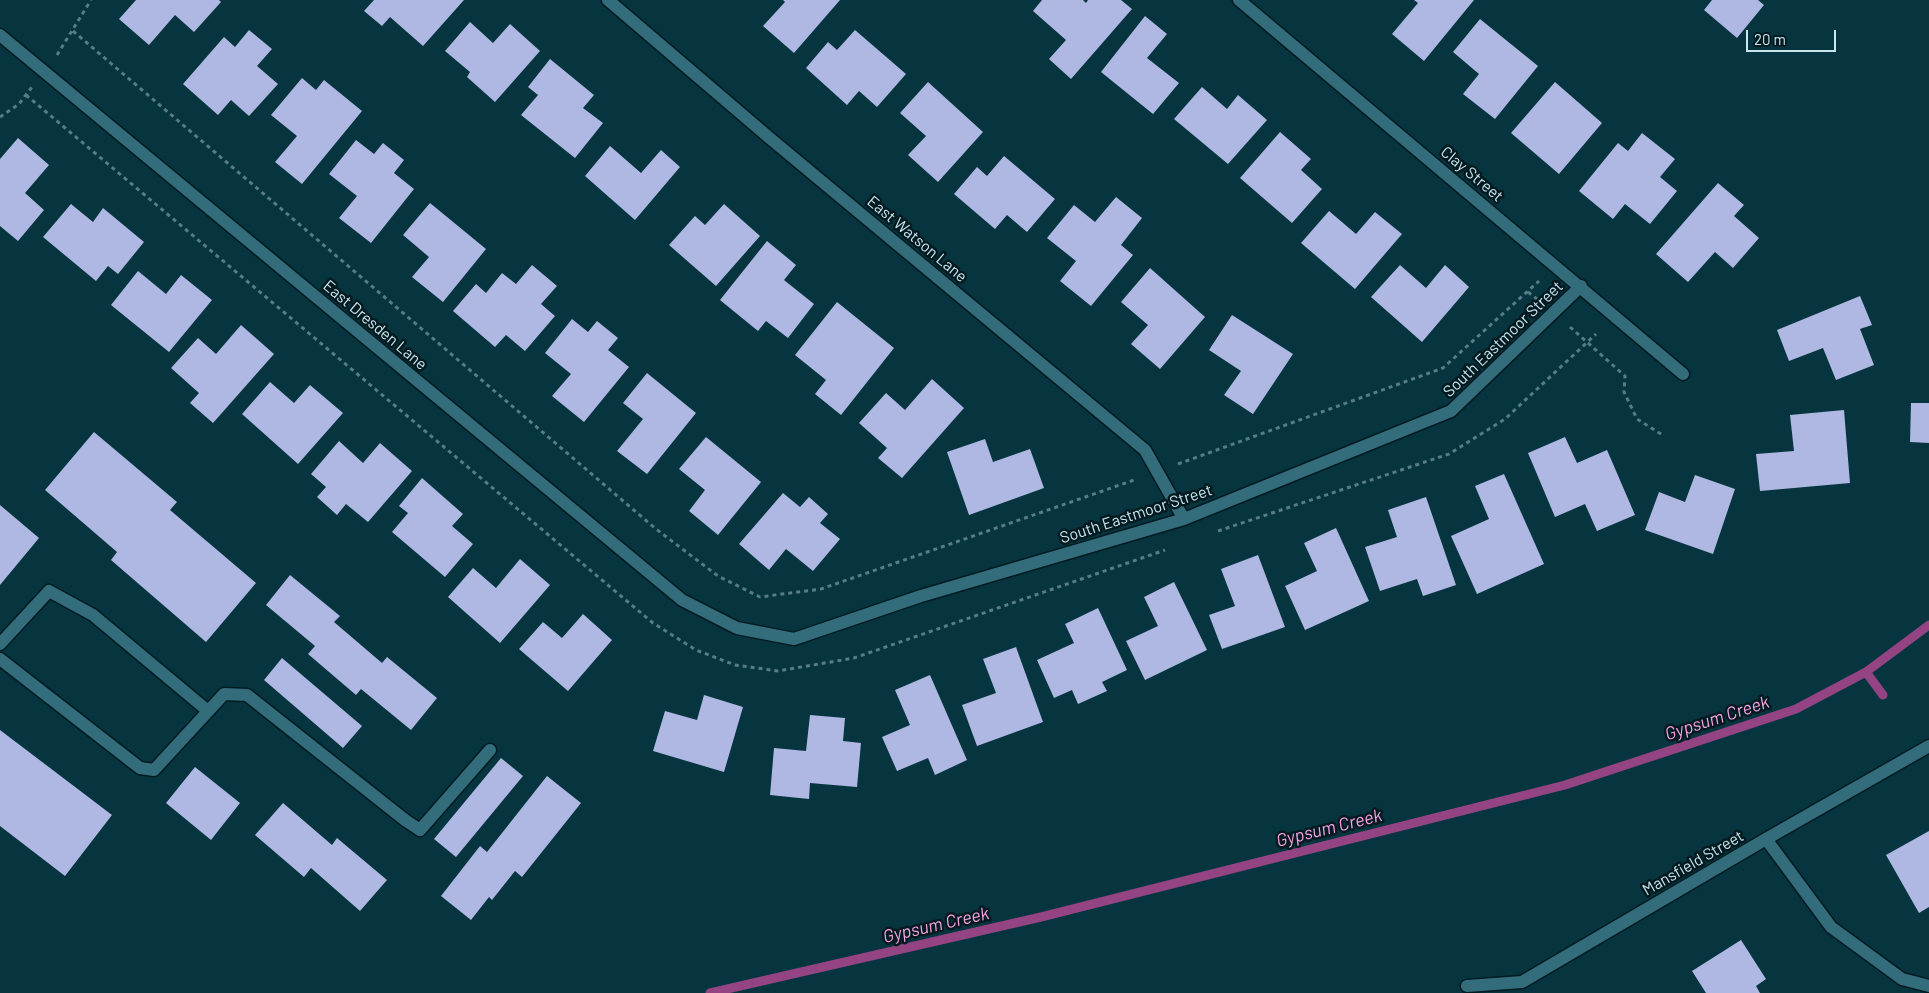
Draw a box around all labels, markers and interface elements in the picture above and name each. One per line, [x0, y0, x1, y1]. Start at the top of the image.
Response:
scale bar [1749, 20, 1839, 52]
text: 20 m [1754, 30, 1786, 48]
street label: Clay Street [1437, 142, 1507, 206]
street label: East Watson Lane [863, 192, 971, 286]
street label: East Dresden Lane [319, 276, 431, 374]
street label: South Eastmoor Street [1439, 277, 1567, 401]
street label: South Eastmoor Street [1057, 480, 1215, 548]
water label: Gypsum Creek [1662, 691, 1772, 745]
water label: Gypsum Creek [1274, 804, 1384, 852]
street label: Mansfield Street [1639, 826, 1747, 900]
water label: Gypsum Creek [881, 902, 991, 948]

